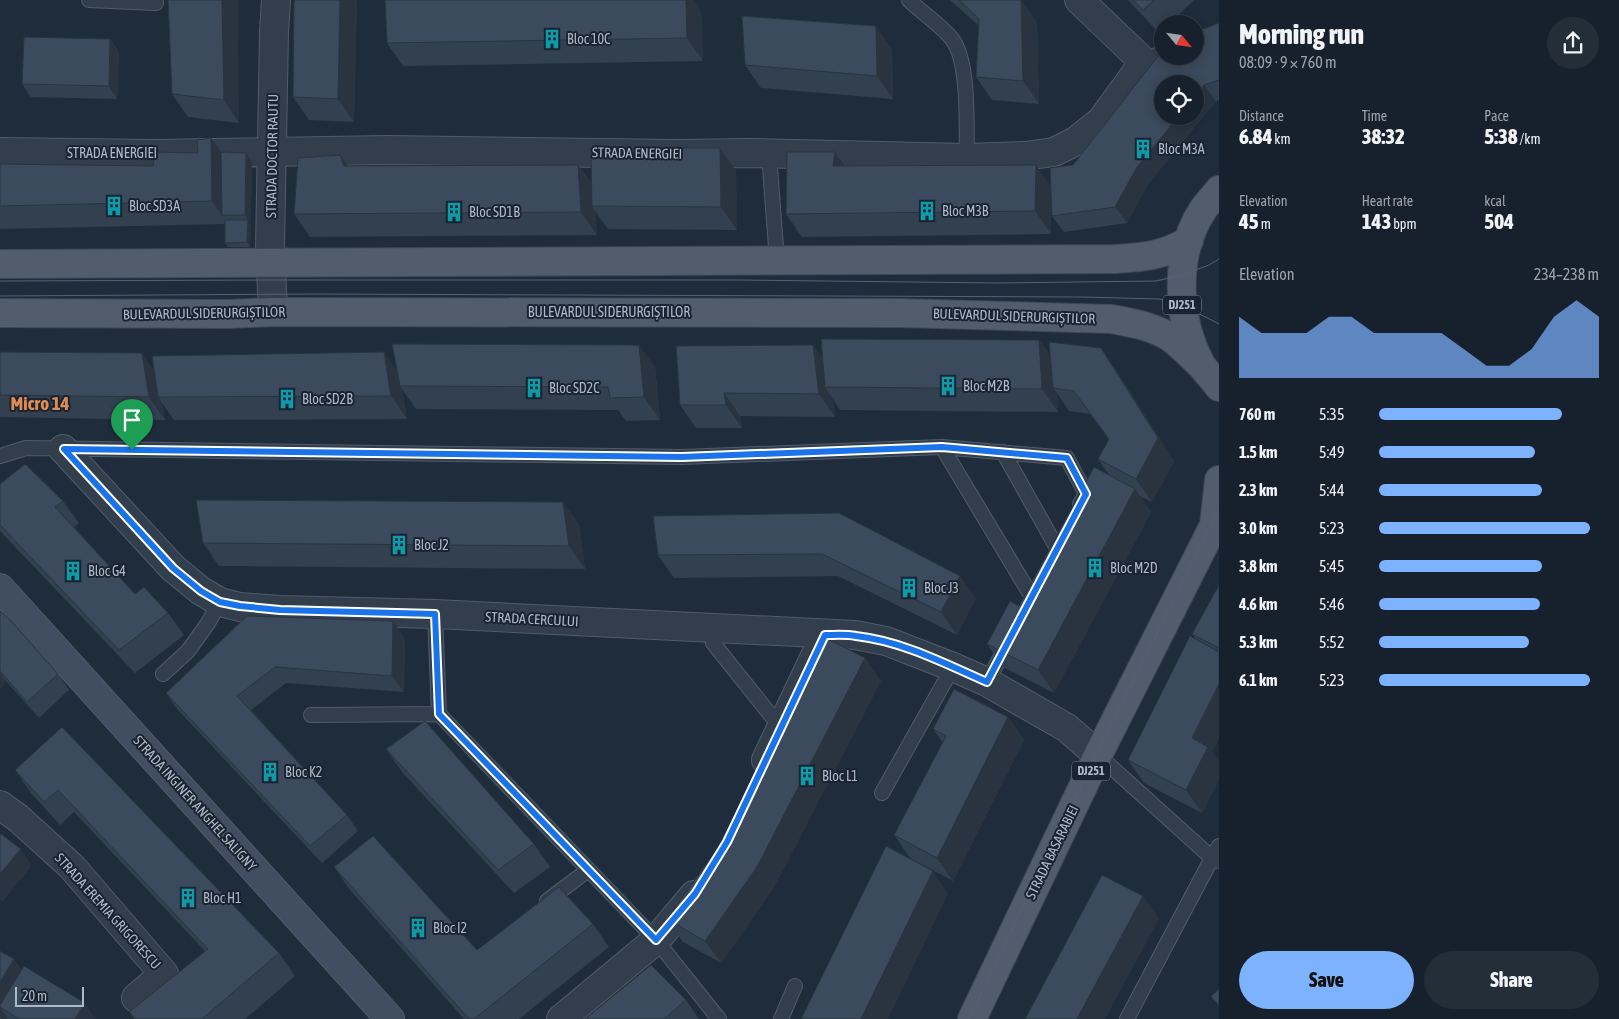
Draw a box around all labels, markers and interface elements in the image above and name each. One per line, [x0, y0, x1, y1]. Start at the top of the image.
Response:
north arrow [1154, 15, 1204, 65]
map controls [1154, 15, 1204, 125]
button: share [1547, 17, 1599, 69]
text: Morning run [1239, 18, 1364, 50]
building icon: Bloc 10C [541, 28, 563, 50]
place label: Bloc 10C [567, 31, 611, 47]
text: 08:09 · 9 × 760 m [1239, 53, 1337, 71]
button: locate [1154, 75, 1204, 125]
street label: STRADA DOCTOR RAUTU [263, 94, 281, 218]
text: Distance [1239, 108, 1284, 124]
text: Time [1362, 108, 1387, 124]
text: Pace [1484, 108, 1509, 124]
text: 6.84 [1239, 124, 1272, 148]
text: 38:32 [1362, 124, 1405, 148]
text: 5:38 [1484, 124, 1518, 148]
text: km [1272, 131, 1291, 147]
text: /km [1518, 131, 1541, 147]
building icon: Bloc M3A [1132, 138, 1154, 160]
place label: Bloc M3A [1158, 141, 1205, 157]
street label: STRADA ENERGIEI [592, 144, 682, 162]
street label: STRADA ENERGIEI [67, 145, 157, 161]
text: Elevation [1239, 193, 1288, 209]
text: Heart rate [1362, 193, 1413, 209]
text: kcal [1484, 193, 1506, 209]
building icon: Bloc SD3A [103, 195, 125, 217]
place label: Bloc SD3A [129, 198, 180, 214]
building icon: Bloc M3B [916, 200, 938, 222]
building icon: Bloc SD1B [443, 201, 465, 223]
place label: Bloc M3B [942, 203, 989, 219]
place label: Bloc SD1B [469, 204, 520, 220]
text: 45 [1239, 209, 1259, 233]
text: 143 [1362, 209, 1391, 233]
text: 504 [1484, 209, 1514, 233]
text: m [1259, 216, 1271, 232]
text: bpm [1391, 216, 1417, 232]
text: Elevation [1239, 265, 1294, 283]
text: 234–238 m [1534, 265, 1599, 283]
road number: DJ251 [1163, 296, 1201, 314]
street label: BULEVARDUL SIDERURGIȘTILOR [123, 304, 285, 322]
street label: BULEVARDUL SIDERURGIȘTILOR [528, 304, 690, 320]
street label: BULEVARDUL SIDERURGIȘTILOR [933, 305, 1095, 327]
building icon: Bloc M2B [937, 375, 959, 397]
building icon: Bloc SD2C [523, 377, 545, 399]
place label: Bloc M2B [963, 378, 1010, 394]
place label: Bloc SD2C [549, 380, 600, 396]
building icon: Bloc SD2B [276, 388, 298, 410]
place label: Bloc SD2B [302, 391, 353, 407]
district label: Micro 14 [10, 392, 70, 414]
pin [111, 399, 153, 450]
text: 760 m [1239, 405, 1275, 423]
text: 5:35 [1319, 405, 1344, 423]
icon: arrive [118, 406, 146, 434]
text: 1.5 km [1239, 443, 1278, 461]
text: 5:49 [1319, 443, 1344, 461]
text: 2.3 km [1239, 481, 1278, 499]
text: 5:44 [1319, 481, 1344, 499]
text: 3.0 km [1239, 519, 1278, 537]
text: 5:23 [1319, 519, 1344, 537]
building icon: Bloc J2 [388, 534, 410, 556]
place label: Bloc J2 [414, 537, 449, 553]
building icon: Bloc M2D [1084, 557, 1106, 579]
text: 3.8 km [1239, 557, 1278, 575]
text: 5:45 [1319, 557, 1344, 575]
building icon: Bloc G4 [62, 560, 84, 582]
place label: Bloc M2D [1110, 560, 1158, 576]
place label: Bloc G4 [88, 563, 126, 579]
building icon: Bloc J3 [898, 577, 920, 599]
place label: Bloc J3 [924, 580, 959, 596]
text: 4.6 km [1239, 595, 1278, 613]
text: 5:46 [1319, 595, 1344, 613]
street label: STRADA CERCULUI [485, 609, 579, 629]
text: 5.3 km [1239, 633, 1278, 651]
text: 5:52 [1319, 633, 1344, 651]
text: 6.1 km [1239, 671, 1278, 689]
text: 5:23 [1319, 671, 1344, 689]
street label: STRADA INGINER ANGHEL SALIGNY [130, 732, 260, 874]
building icon: Bloc K2 [259, 761, 281, 783]
road number: DJ251 [1072, 761, 1110, 780]
place label: Bloc K2 [285, 764, 322, 780]
building icon: Bloc L1 [796, 765, 818, 787]
place label: Bloc L1 [822, 768, 858, 784]
street label: STRADA BASARABIEI [1022, 803, 1082, 901]
street label: STRADA EREMIA GRIGORESCU [52, 850, 164, 972]
building icon: Bloc H1 [177, 887, 199, 909]
place label: Bloc H1 [203, 890, 242, 906]
building icon: Bloc I2 [407, 917, 429, 939]
place label: Bloc I2 [433, 920, 467, 936]
button: Save [1239, 951, 1414, 1009]
button: Share [1424, 951, 1599, 1009]
scale bar [15, 984, 84, 1007]
text: 20 m [22, 988, 47, 1004]

